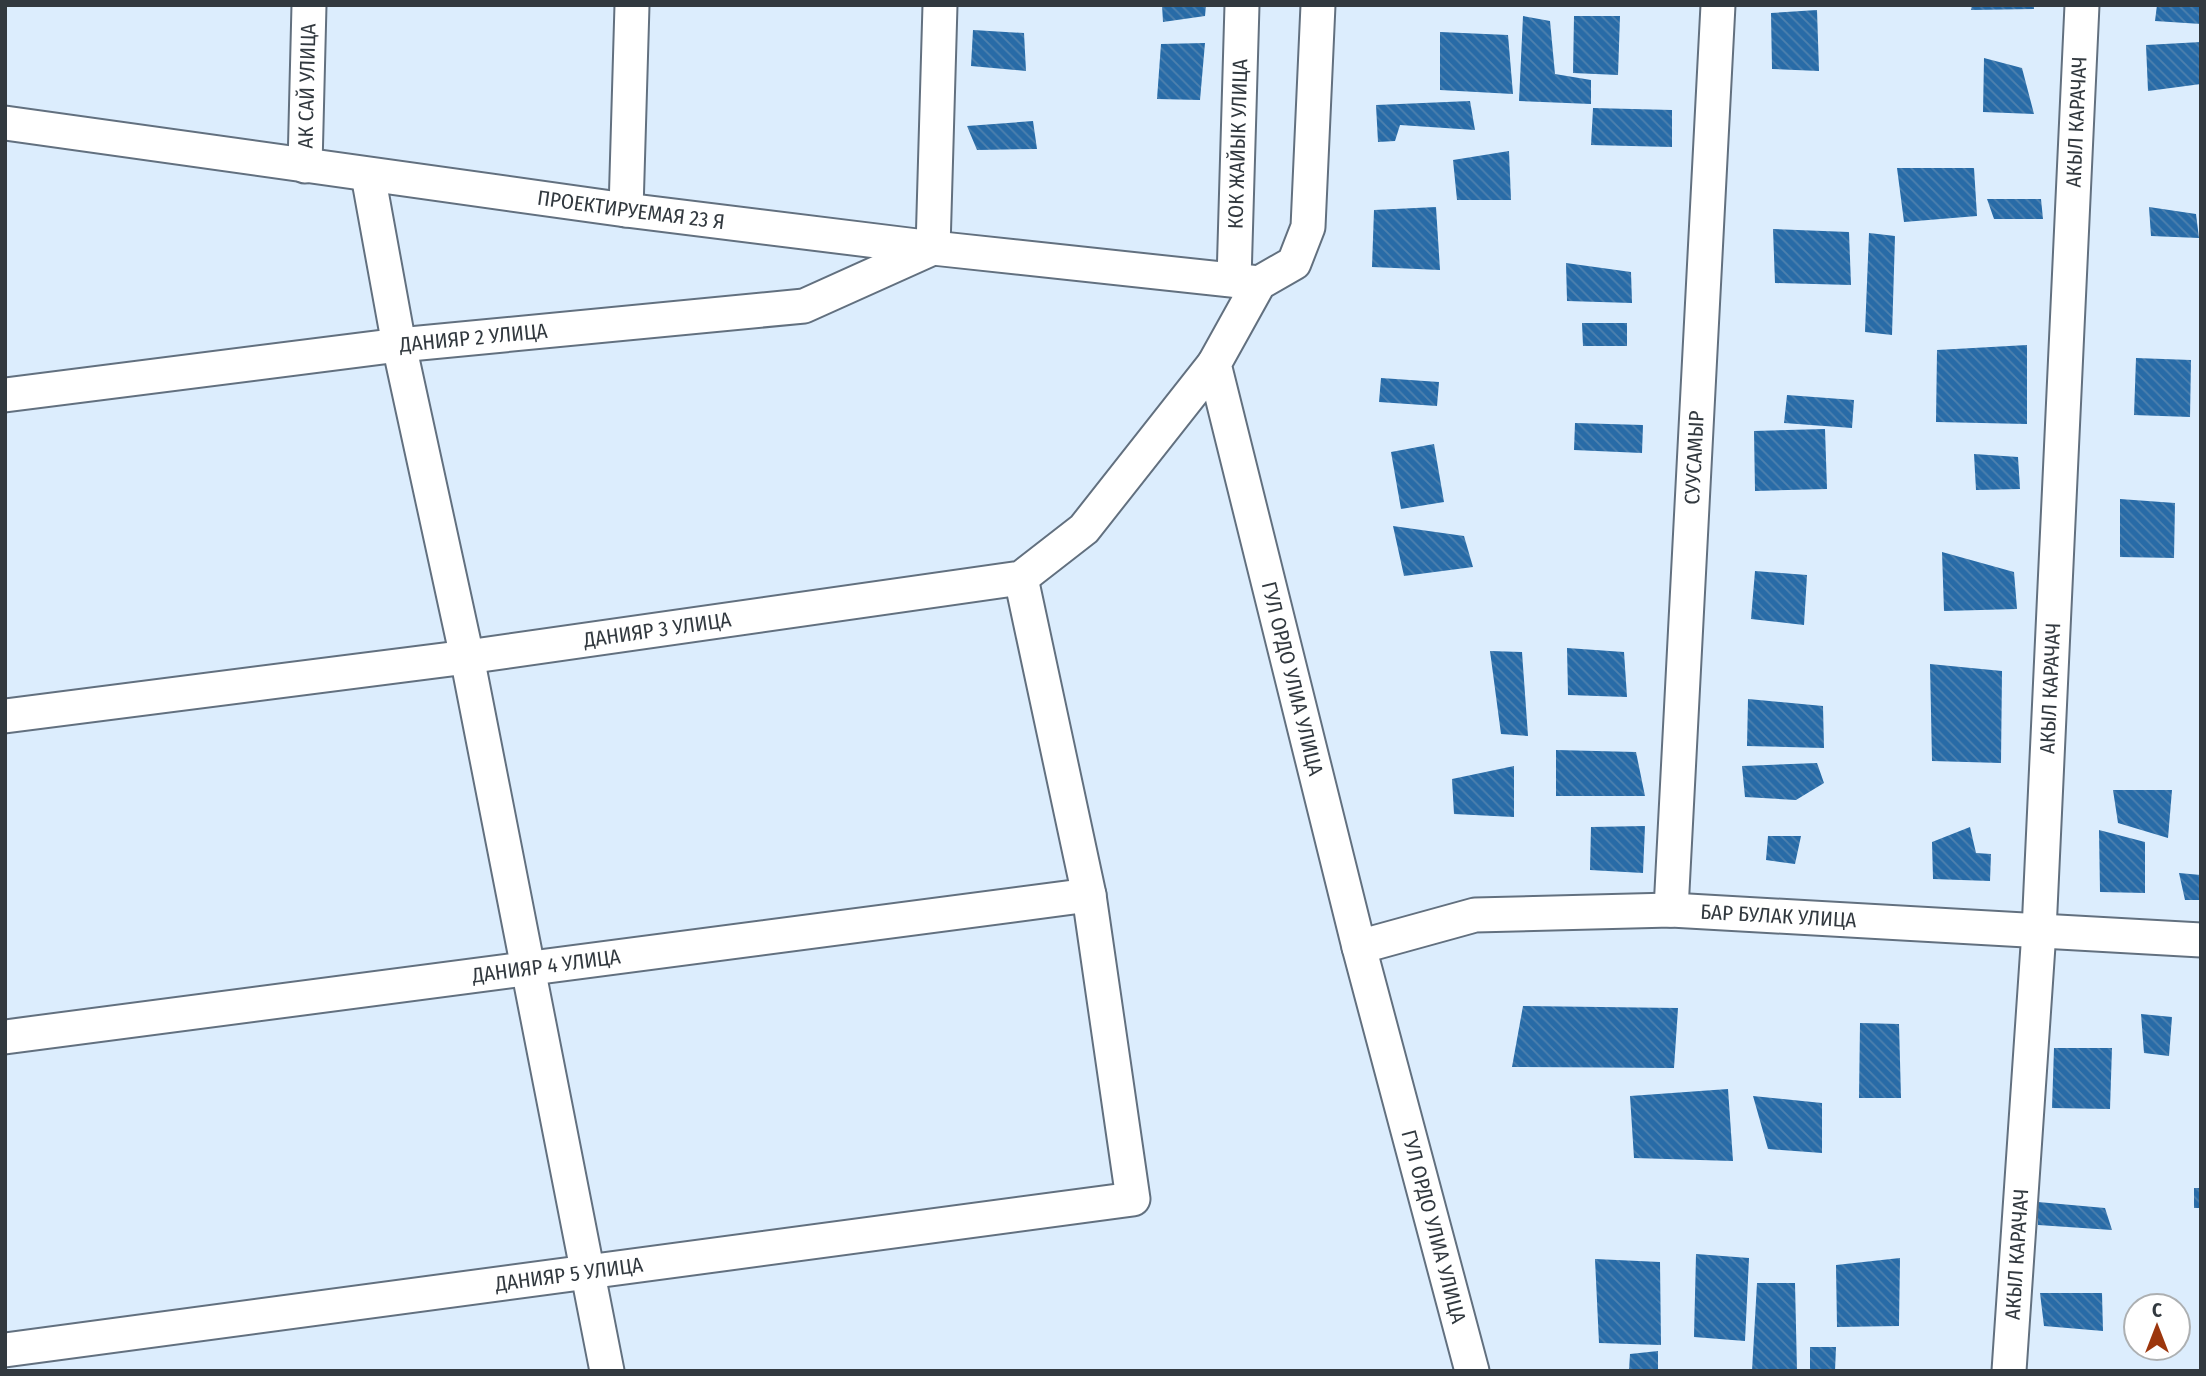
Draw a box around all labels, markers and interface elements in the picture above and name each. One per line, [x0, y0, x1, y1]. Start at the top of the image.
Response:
street label: АК САЙ УЛИЦА [292, 23, 322, 149]
street label: АКЫЛ КАРАЧАЧ [2061, 56, 2093, 188]
street label: КОК ЖАЙЫК УЛИЦА [1222, 59, 1253, 229]
street label: ПРОЕКТИРУЕМАЯ 23 Я [536, 185, 726, 235]
street label: ДАНИЯР 2 УЛИЦА [397, 318, 549, 358]
street label: СУУСАМЫР [1679, 410, 1710, 505]
street label: ГУЛ ОРДО УЛИА УЛИЦА [1256, 579, 1329, 778]
street label: ДАНИЯР 3 УЛИЦА [581, 606, 733, 653]
street label: АКЫЛ КАРАЧАЧ [2034, 622, 2066, 754]
street label: БАР БУЛАК УЛИЦА [1700, 899, 1857, 933]
street label: ДАНИЯР 4 УЛИЦА [470, 943, 622, 989]
street label: ГУЛ ОРДО УЛИА УЛИЦА [1395, 1127, 1472, 1326]
street label: АКЫЛ КАРАЧАЧ [2000, 1188, 2034, 1321]
street label: ДАНИЯР 5 УЛИЦА [492, 1252, 644, 1297]
north arrow [2122, 1292, 2192, 1362]
text: С [2152, 1299, 2162, 1322]

